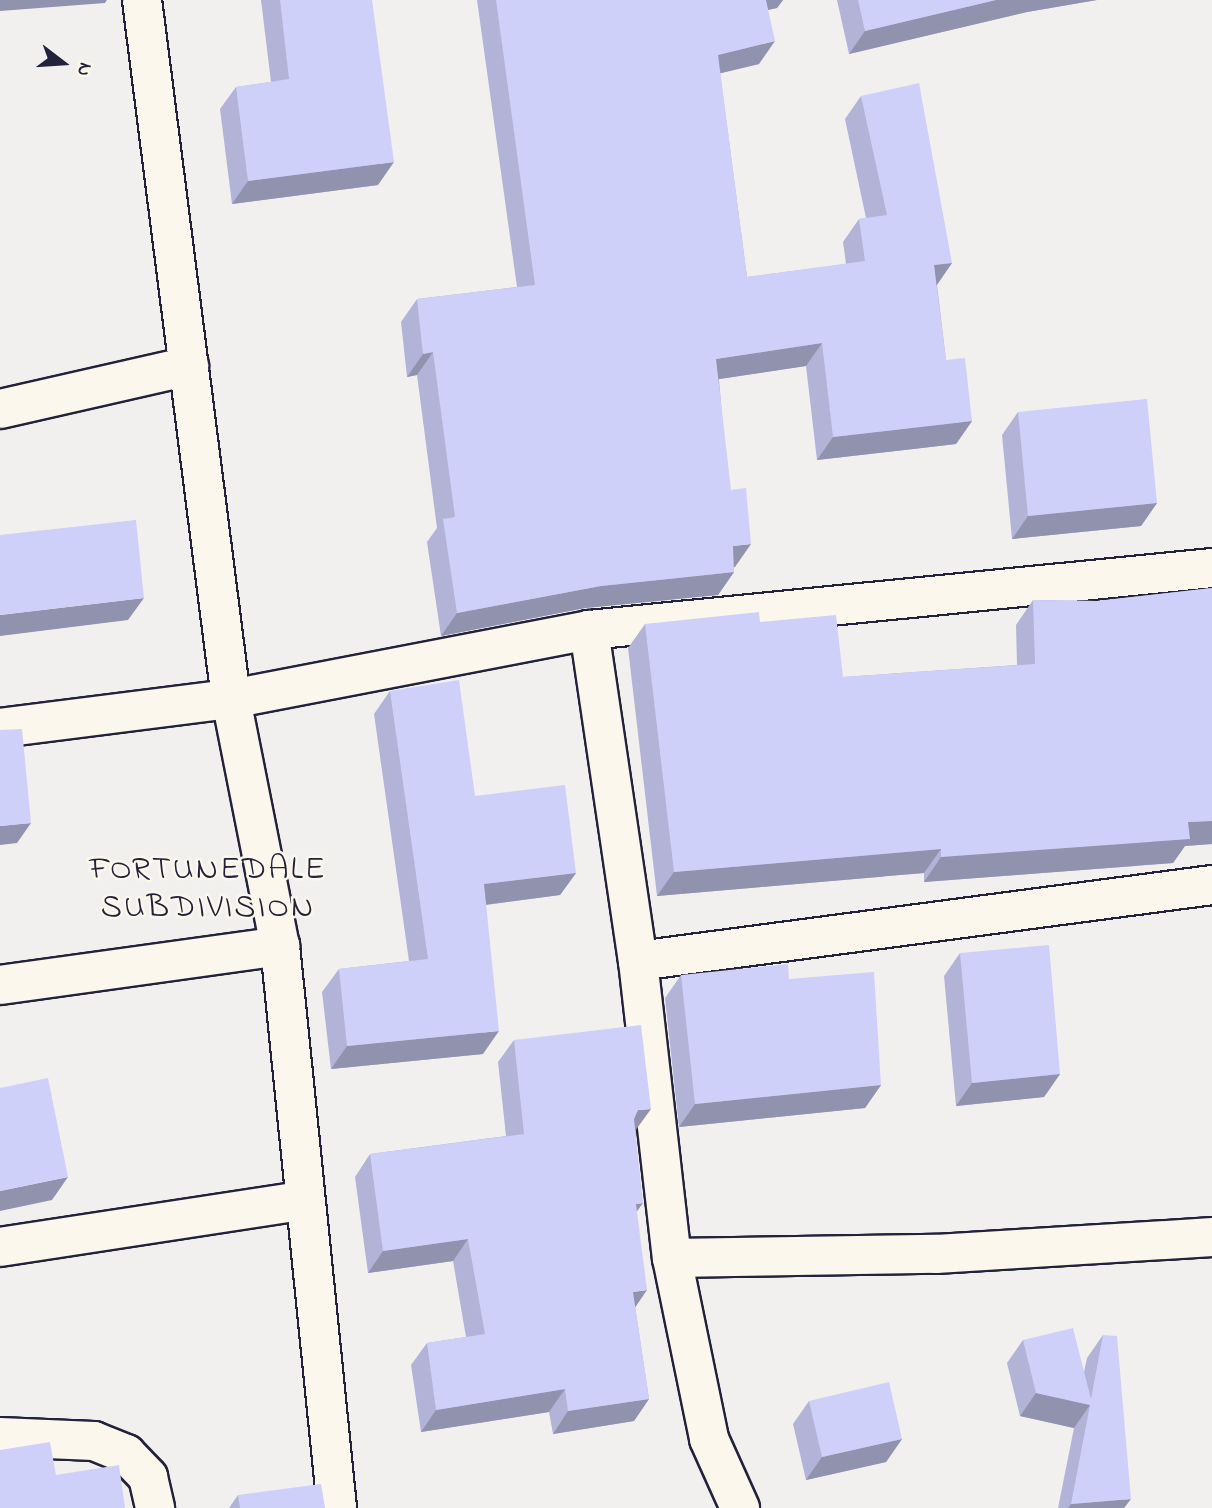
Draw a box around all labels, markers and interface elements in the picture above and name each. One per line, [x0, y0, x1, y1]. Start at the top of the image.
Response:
north arrow [28, 28, 98, 98]
text: N [69, 59, 98, 79]
district label: FORTUNEDALE SUBDIVISION [91, 851, 325, 929]

